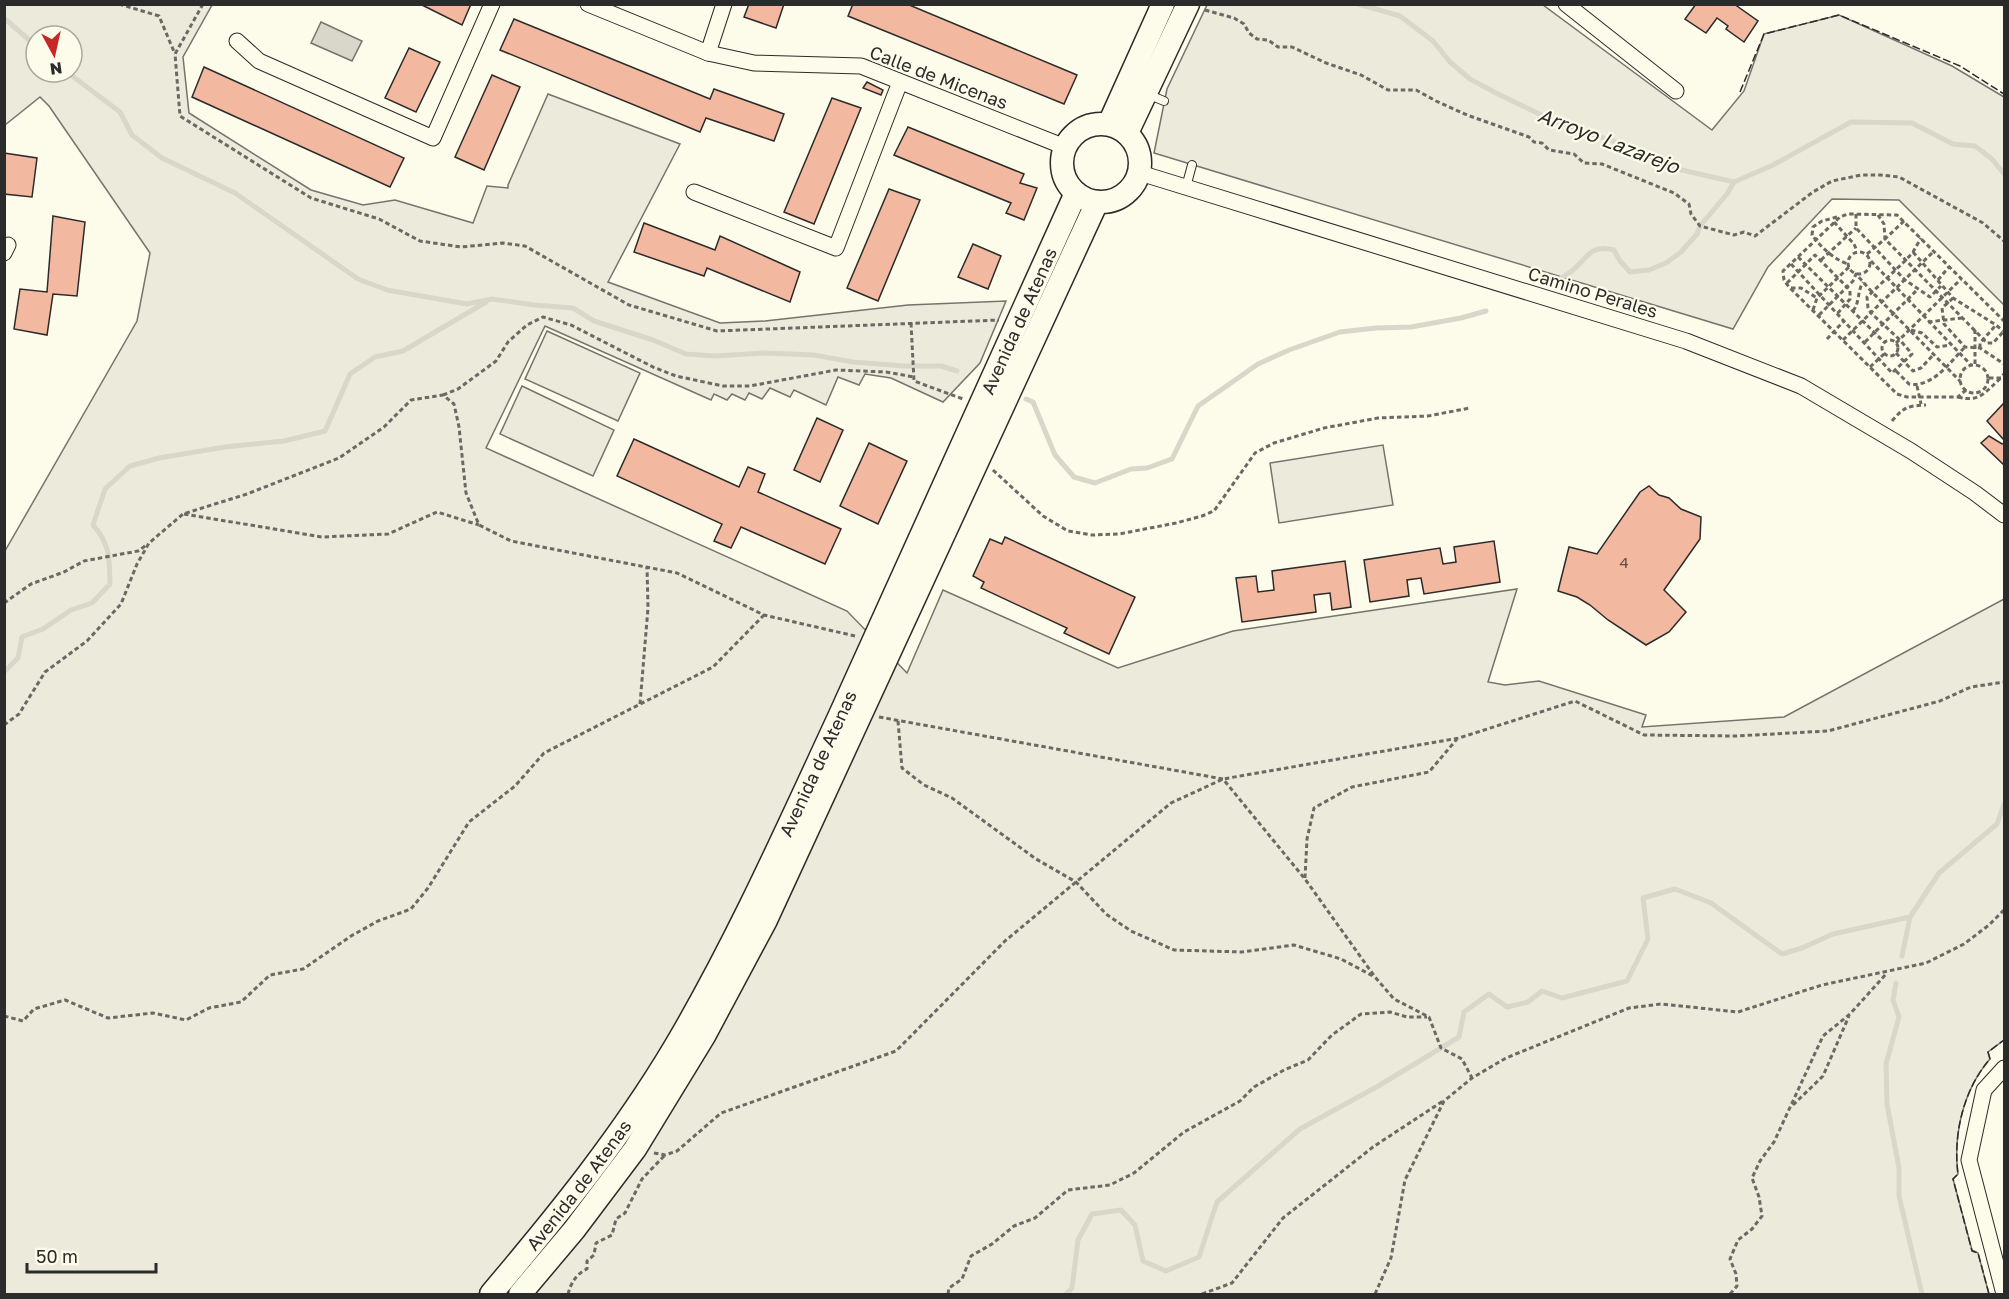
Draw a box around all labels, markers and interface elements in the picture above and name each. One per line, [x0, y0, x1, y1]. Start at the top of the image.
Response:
north arrow [24, 24, 84, 84]
street label: Calle de Micenas [867, 41, 1011, 113]
text: N [49, 58, 64, 80]
water label: Arroyo Lazarejo [1535, 102, 1684, 179]
street label: Avenida de Atenas [976, 244, 1061, 398]
street label: Camino Perales [1526, 262, 1660, 322]
house number: 4 [1619, 553, 1629, 571]
street label: Avenida de Atenas [774, 687, 861, 840]
street label: Avenida de Atenas [521, 1115, 636, 1254]
scale bar [27, 1236, 156, 1274]
text: 50 m [36, 1245, 78, 1267]

